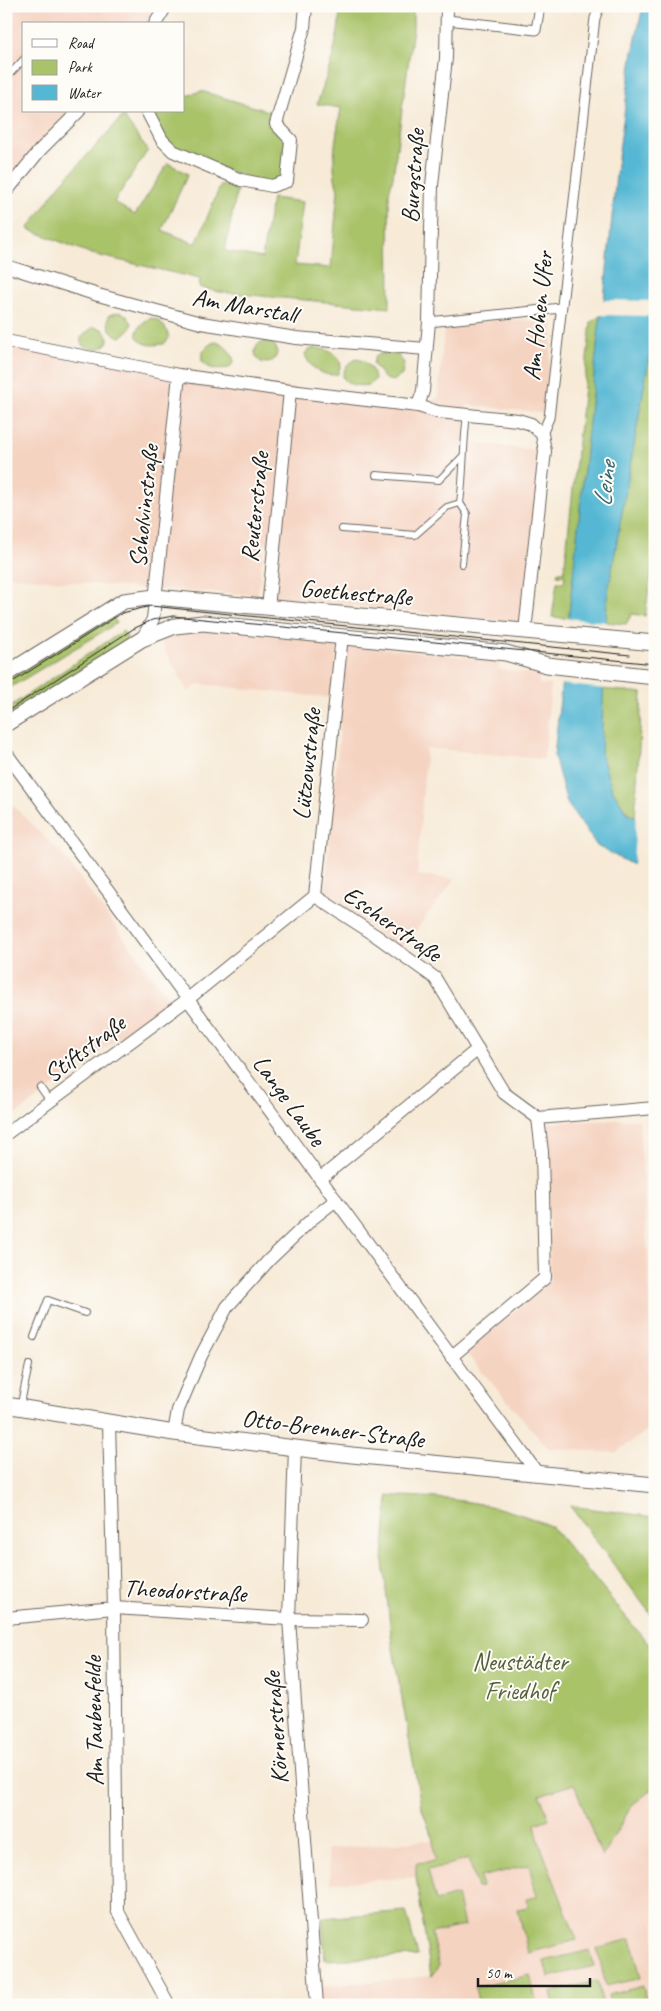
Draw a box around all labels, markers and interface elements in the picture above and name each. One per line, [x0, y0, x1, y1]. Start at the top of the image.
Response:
legend [22, 22, 185, 112]
text: Road [68, 34, 95, 53]
text: Park [68, 58, 93, 77]
text: Water [68, 84, 102, 103]
street label: Burgstraße [394, 126, 432, 224]
street label: Am Hohen Ufer [515, 248, 561, 382]
street label: Am Marstall [190, 281, 304, 332]
street label: Scholvinstraße [122, 441, 167, 569]
street label: Reuterstraße [233, 449, 277, 564]
water label: Leine [585, 456, 624, 508]
street label: Goethestraße [299, 572, 415, 614]
street label: Lützowstraße [285, 705, 329, 821]
street label: Escherstraße [337, 878, 449, 970]
street label: Stiftstraße [37, 1007, 133, 1090]
street label: Lange Laube [245, 1049, 334, 1154]
street label: Otto-Brenner-Straße [240, 1402, 428, 1456]
street label: Theodorstraße [123, 1572, 249, 1610]
park label: Neustädter Friedhof [472, 1646, 570, 1707]
street label: Am Taubenfelde [77, 1654, 111, 1786]
street label: Körnerstraße [256, 1669, 296, 1785]
scale bar [478, 1956, 591, 1988]
text: 50 m [486, 1964, 513, 1983]

